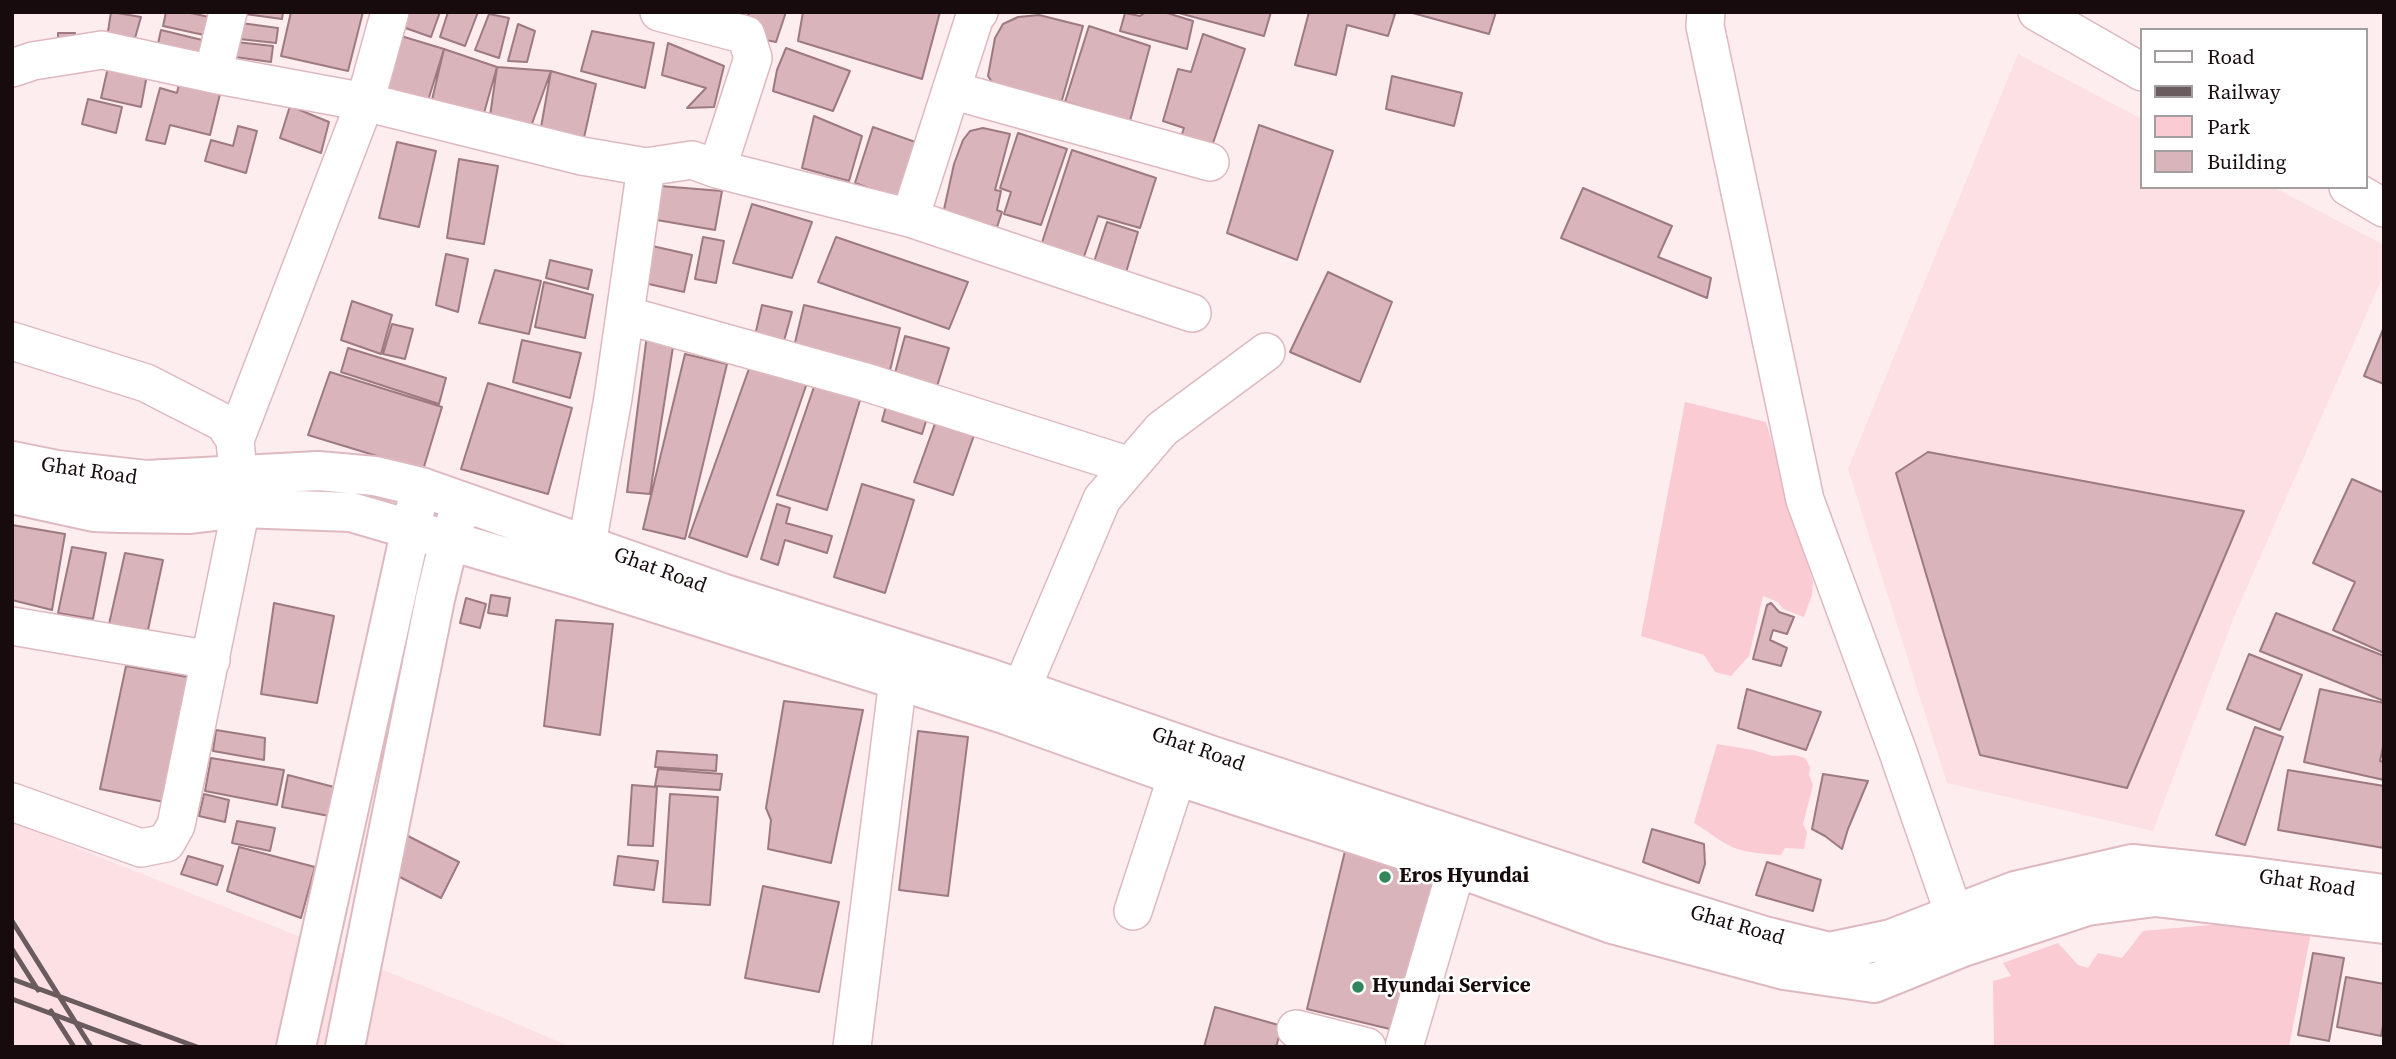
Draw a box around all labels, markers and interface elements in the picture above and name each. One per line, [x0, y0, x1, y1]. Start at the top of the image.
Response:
legend [2140, 28, 2368, 189]
text: Road [2207, 42, 2255, 71]
text: Railway [2207, 77, 2281, 106]
text: Park [2207, 112, 2250, 141]
text: Building [2207, 147, 2286, 176]
street label: Ghat Road [39, 453, 139, 491]
street label: Ghat Road [610, 543, 710, 599]
street label: Ghat Road [1148, 722, 1248, 778]
place label: Eros Hyundai [1399, 864, 1529, 890]
street label: Ghat Road [2257, 865, 2357, 903]
marker: Eros Hyundai [1377, 869, 1393, 885]
street label: Ghat Road [1687, 901, 1787, 951]
place label: Hyundai Service [1372, 974, 1531, 1000]
marker: Hyundai Service [1350, 979, 1366, 995]

